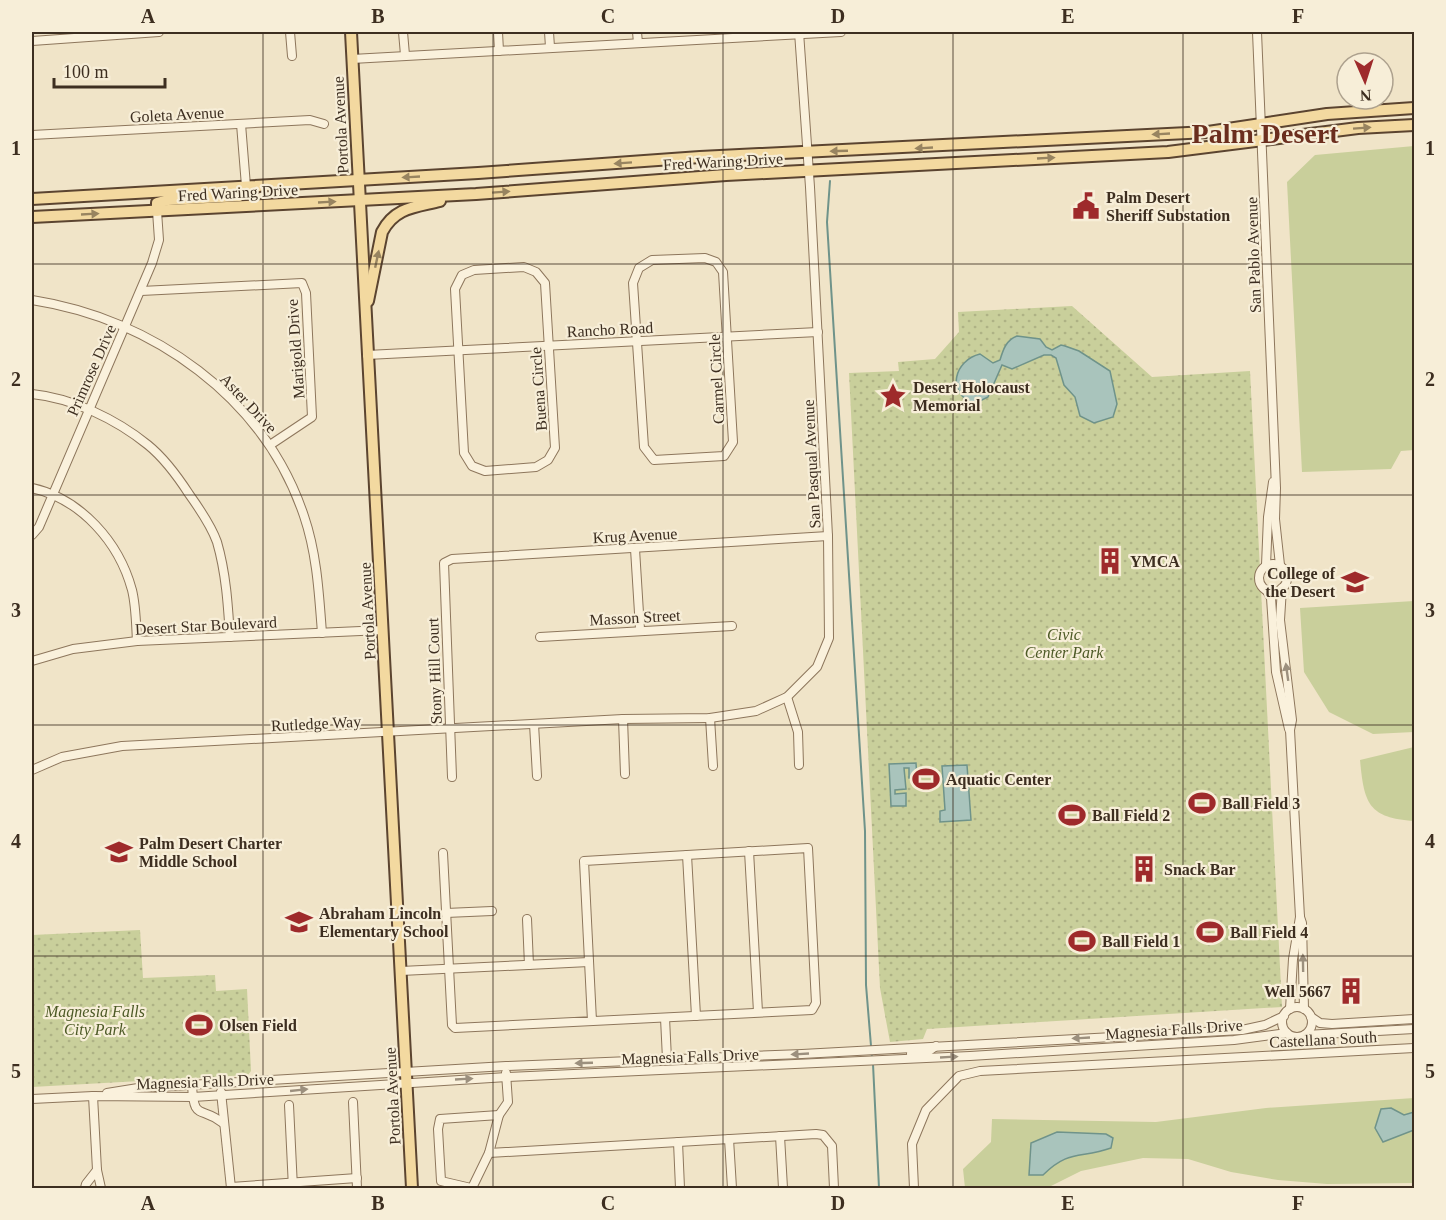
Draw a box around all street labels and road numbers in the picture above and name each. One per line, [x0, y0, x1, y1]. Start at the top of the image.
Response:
street label: Portola Avenue [329, 76, 352, 174]
street label: Goleta Avenue [129, 104, 225, 125]
street label: Fred Waring Drive [663, 150, 784, 174]
street label: Fred Waring Drive [178, 181, 299, 205]
street label: San Pablo Avenue [1243, 197, 1264, 313]
street label: Marigold Drive [284, 298, 308, 399]
street label: Rancho Road [566, 319, 654, 340]
street label: Primrose Drive [64, 322, 119, 419]
street label: Carmel Circle [706, 333, 727, 424]
street label: Buena Circle [527, 346, 550, 431]
street label: Aster Drive [217, 370, 280, 437]
street label: San Pasqual Avenue [800, 399, 824, 529]
street label: Krug Avenue [592, 525, 678, 547]
street label: Portola Avenue [356, 562, 379, 660]
street label: Masson Street [589, 607, 682, 628]
street label: Desert Star Boulevard [135, 613, 277, 638]
street label: Stony Hill Court [424, 617, 446, 725]
street label: Rutledge Way [270, 713, 362, 735]
street label: Magnesia Falls Drive [1105, 1016, 1243, 1044]
street label: Castellana South [1269, 1028, 1377, 1051]
street label: Magnesia Falls Drive [621, 1046, 759, 1068]
street label: Portola Avenue [381, 1047, 404, 1145]
street label: Magnesia Falls Drive [136, 1071, 274, 1093]

